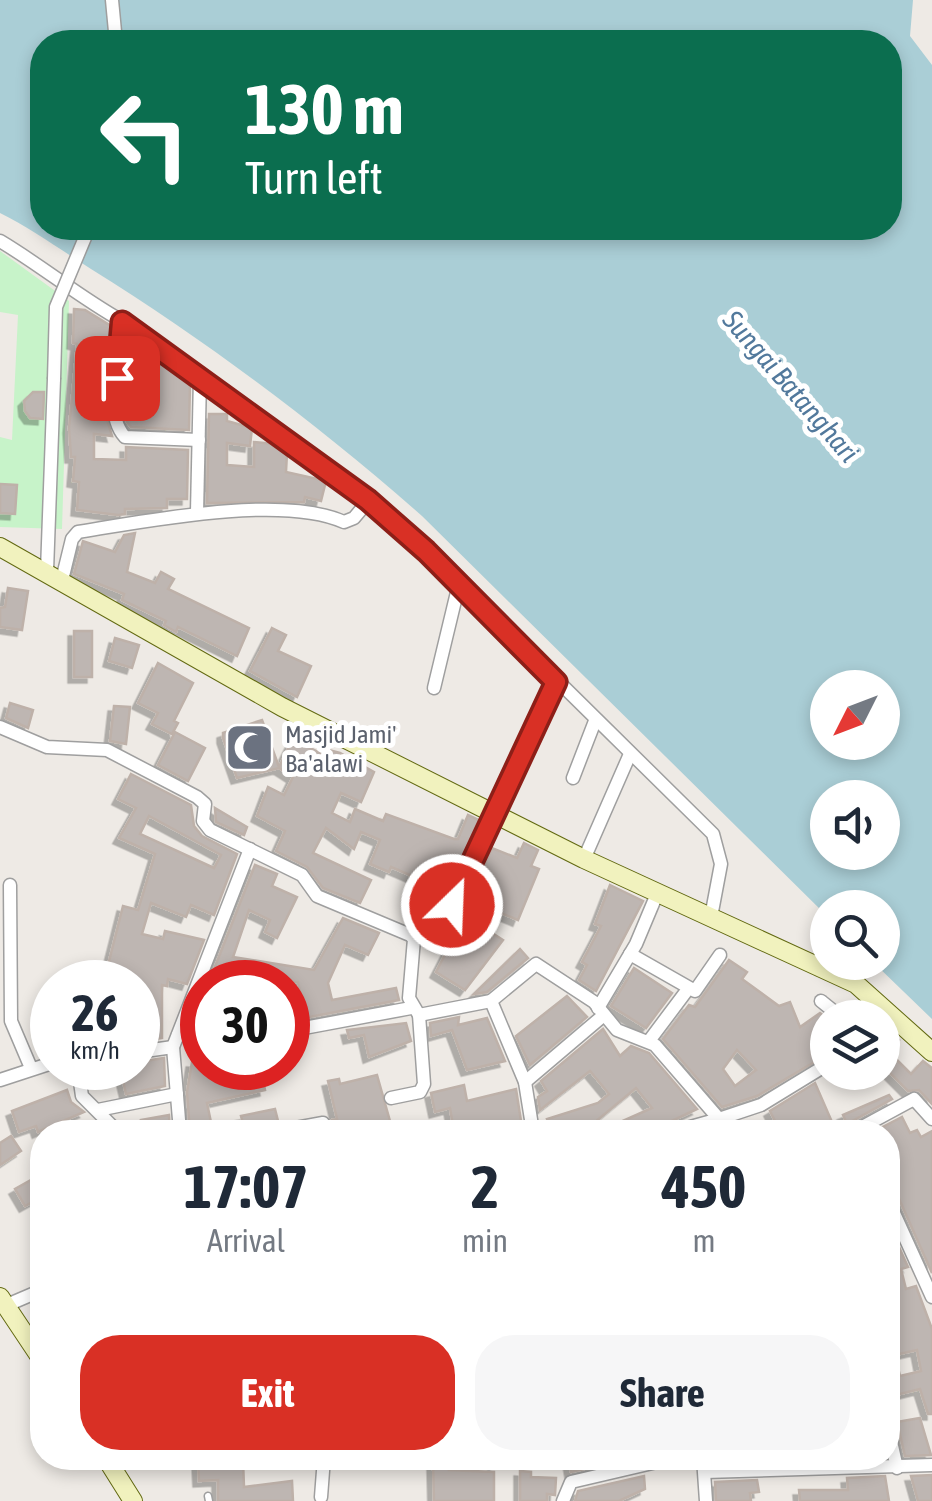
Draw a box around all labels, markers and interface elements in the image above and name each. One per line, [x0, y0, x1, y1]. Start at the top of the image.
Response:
text: 130 m [245, 69, 404, 149]
icon: left [80, 70, 210, 200]
text: Turn left [245, 152, 383, 204]
water label: Sungai Batanghari [716, 303, 865, 468]
pin [75, 336, 160, 421]
icon: arrive [90, 351, 145, 406]
north arrow [810, 670, 900, 760]
map controls [810, 670, 900, 1090]
place label: Masjid Jami' Ba'alawi [285, 720, 396, 777]
mosque icon: Masjid Jami' Ba'alawi [224, 722, 276, 774]
button: sound [810, 780, 900, 870]
position arrow [400, 853, 504, 957]
button: search [810, 890, 900, 980]
speed limit sign: 30 [180, 960, 310, 1090]
text: 26 [71, 984, 118, 1042]
button: layers [810, 1000, 900, 1090]
text: km/h [70, 1036, 120, 1064]
text: 17:07 [184, 1152, 308, 1221]
text: 2 [471, 1152, 499, 1221]
text: 450 [662, 1152, 746, 1221]
text: Arrival [207, 1222, 285, 1259]
text: min [462, 1222, 508, 1259]
text: m [692, 1222, 716, 1259]
button: Exit [80, 1335, 455, 1450]
button: Share [475, 1335, 850, 1450]

